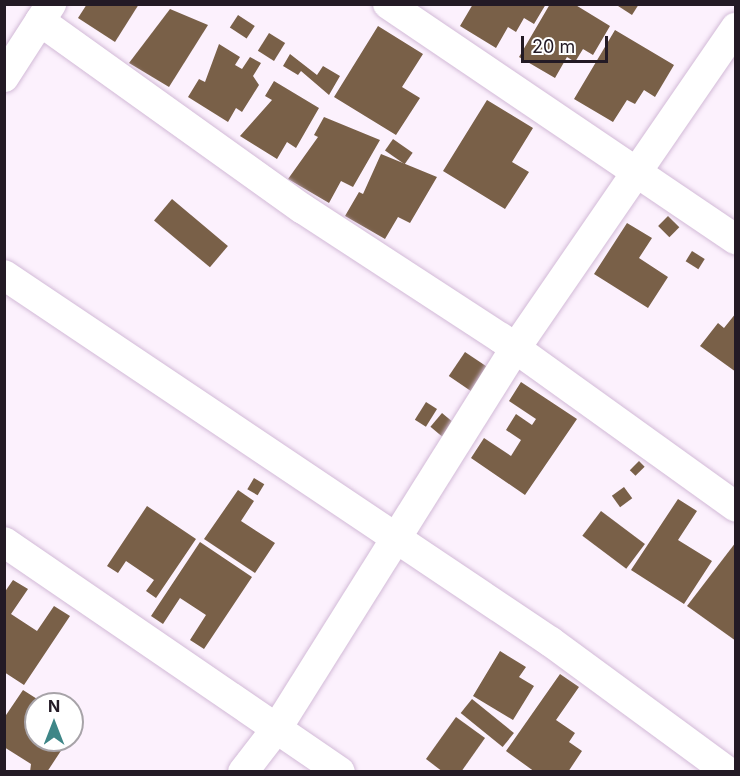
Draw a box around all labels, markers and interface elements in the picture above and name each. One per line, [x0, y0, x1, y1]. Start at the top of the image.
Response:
scale bar [524, 24, 611, 62]
text: 20 m [532, 36, 575, 57]
north arrow [24, 692, 84, 752]
text: N [48, 696, 60, 716]

